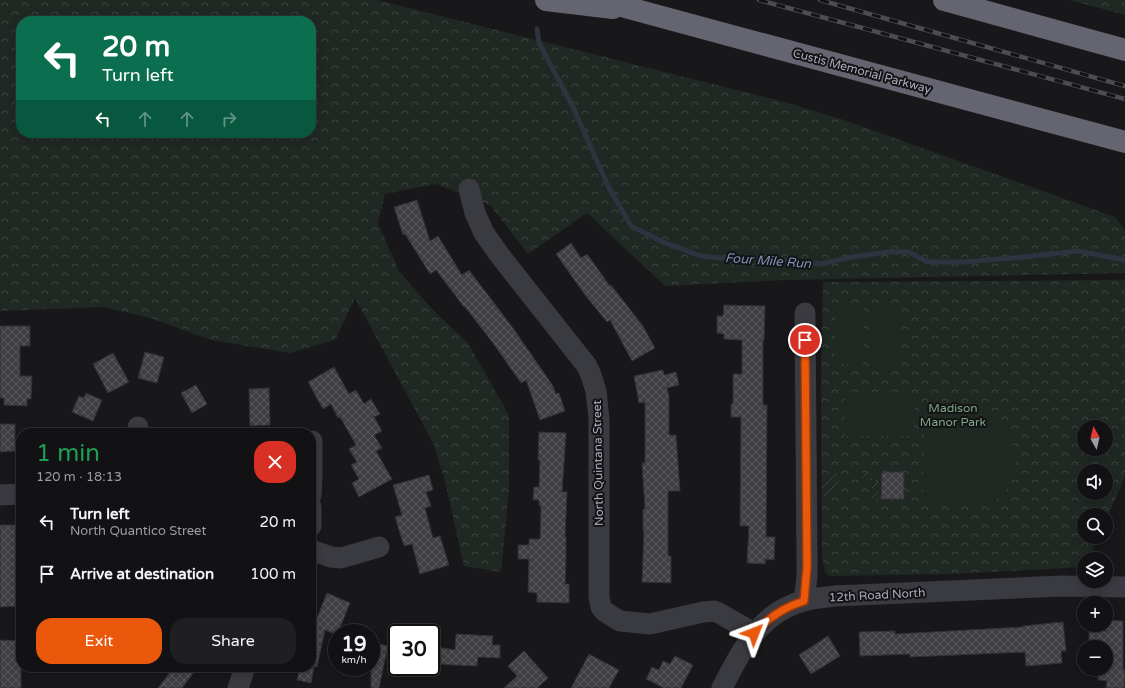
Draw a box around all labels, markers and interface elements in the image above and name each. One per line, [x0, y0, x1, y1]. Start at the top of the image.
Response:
text: 20 m [102, 30, 170, 64]
icon: left [36, 32, 88, 84]
street label: Custis Memorial Parkway [791, 46, 933, 96]
text: Turn left [102, 64, 174, 86]
icon: left [92, 108, 114, 130]
icon: ahead [134, 108, 156, 130]
icon: ahead [176, 108, 198, 130]
icon: right [218, 108, 240, 130]
water label: Four Mile Run [724, 250, 813, 272]
pin [788, 323, 822, 357]
icon: arrive [794, 329, 816, 351]
street label: North Quintana Street [590, 399, 606, 526]
park label: Madison Manor Park [920, 401, 987, 429]
north arrow [1077, 420, 1113, 456]
map controls [1077, 420, 1113, 676]
text: 1 min [36, 439, 100, 468]
button: close [254, 441, 296, 483]
button: sound [1077, 464, 1113, 500]
text: 120 m · 18:13 [36, 469, 122, 485]
text: Turn left [70, 505, 130, 523]
button: search [1077, 508, 1113, 544]
icon: left [36, 511, 58, 533]
text: 20 m [259, 513, 296, 531]
text: North Quantico Street [70, 523, 206, 539]
button: layers [1077, 552, 1113, 588]
icon: arrive [36, 563, 58, 585]
text: Arrive at destination [70, 565, 214, 583]
text: 100 m [250, 565, 296, 583]
street label: 12th Road North [828, 585, 926, 605]
button: + [1077, 596, 1113, 632]
position arrow [733, 612, 775, 654]
button: Exit [36, 618, 162, 664]
button: Share [170, 618, 296, 664]
speed limit sign: 30 [388, 624, 440, 676]
text: 19 [341, 633, 367, 657]
button: − [1077, 640, 1113, 676]
text: km/h [341, 654, 367, 666]

